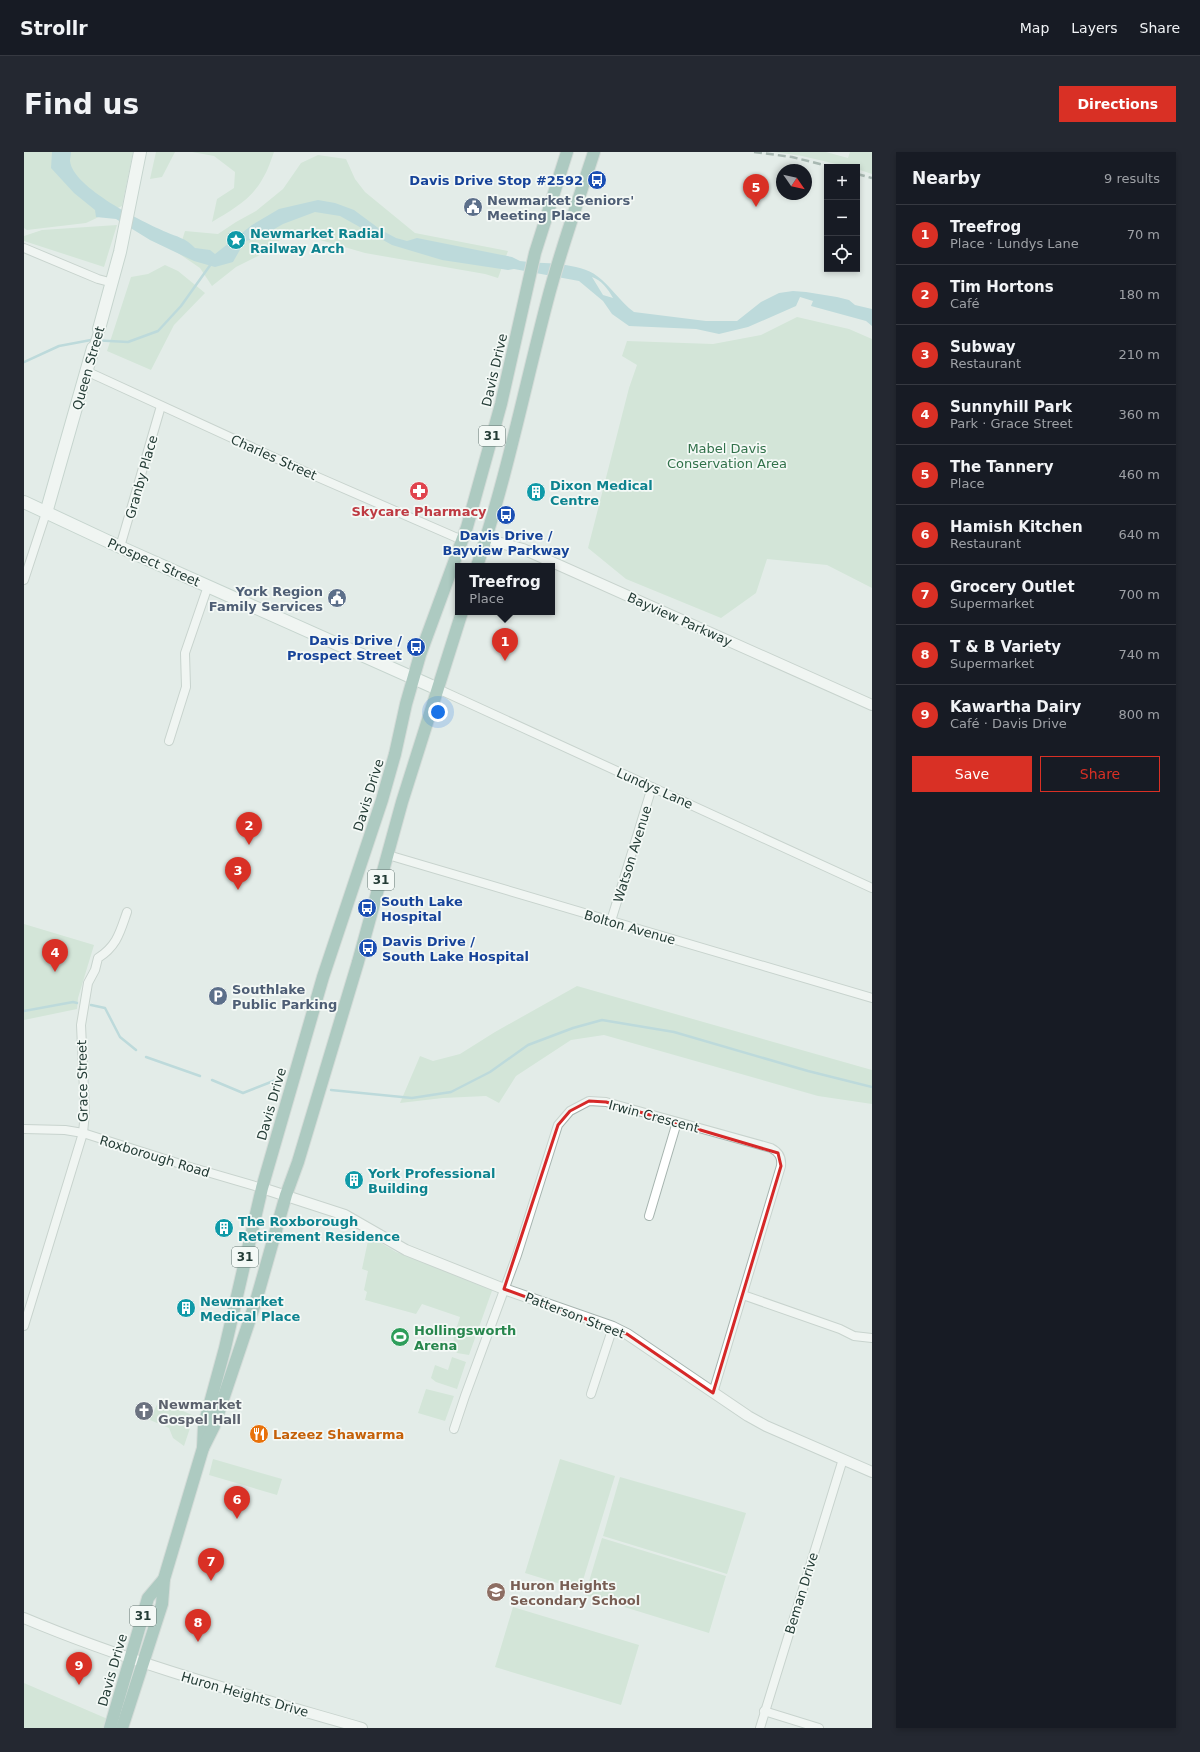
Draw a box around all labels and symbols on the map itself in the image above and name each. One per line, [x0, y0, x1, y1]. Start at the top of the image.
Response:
north arrow [776, 164, 812, 200]
bus stop icon: Davis Drive Stop #2592 [586, 169, 608, 191]
place label: Davis Drive Stop #2592 [409, 173, 583, 188]
pin: 5 [743, 174, 769, 207]
place label: Newmarket Seniors' Meeting Place [487, 193, 634, 223]
public building icon: Newmarket Seniors' Meeting Place [462, 196, 484, 218]
place label: Newmarket Radial Railway Arch [250, 226, 384, 256]
place icon: Newmarket Radial Railway Arch [225, 229, 247, 251]
street label: Queen Street [69, 325, 108, 412]
street label: Davis Drive [479, 332, 510, 408]
road number: 31 [479, 426, 505, 446]
street label: Charles Street [228, 432, 319, 483]
street label: Granby Place [122, 434, 161, 521]
park label: Mabel Davis Conservation Area [667, 441, 787, 471]
place label: Dixon Medical Centre [550, 478, 653, 508]
pharmacy icon: Skycare Pharmacy [408, 480, 430, 502]
building icon: Dixon Medical Centre [525, 481, 547, 503]
place label: Skycare Pharmacy [351, 504, 487, 519]
bus stop icon: Davis Drive / Bayview Parkway [495, 504, 517, 526]
place label: Davis Drive / Bayview Parkway [443, 528, 570, 558]
street label: Prospect Street [105, 535, 202, 590]
place label: York Region Family Services [209, 584, 323, 614]
public building icon: York Region Family Services [326, 587, 348, 609]
street label: Bayview Parkway [625, 590, 735, 649]
pin: 1 [492, 628, 518, 661]
place label: Davis Drive / Prospect Street [287, 633, 402, 663]
bus stop icon: Davis Drive / Prospect Street [405, 636, 427, 658]
your location [428, 702, 448, 722]
street label: Davis Drive [350, 757, 387, 833]
street label: Lundys Lane [614, 765, 695, 812]
street label: Watson Avenue [611, 804, 654, 904]
pin: 2 [236, 812, 262, 845]
pin: 3 [225, 857, 251, 890]
road number: 31 [368, 870, 394, 890]
place label: South Lake Hospital [381, 894, 463, 924]
bus stop icon: South Lake Hospital [356, 897, 378, 919]
street label: Bolton Avenue [583, 907, 677, 948]
place label: Davis Drive / South Lake Hospital [382, 934, 529, 964]
bus stop icon: Davis Drive / South Lake Hospital [357, 937, 379, 959]
pin: 4 [42, 939, 68, 972]
place label: Southlake Public Parking [232, 982, 337, 1012]
parking icon: Southlake Public Parking [207, 985, 229, 1007]
street label: Grace Street [74, 1040, 91, 1122]
street label: Davis Drive [254, 1066, 289, 1142]
street label: Irwin Crescent [607, 1097, 701, 1136]
street label: Roxborough Road [98, 1133, 212, 1180]
place label: York Professional Building [367, 1166, 495, 1196]
building icon: York Professional Building [343, 1169, 365, 1191]
place label: The Roxborough Retirement Residence [238, 1214, 400, 1244]
building icon: The Roxborough Retirement Residence [213, 1217, 235, 1239]
road number: 31 [232, 1247, 258, 1267]
street label: Patterson Street [523, 1290, 627, 1341]
place label: Newmarket Medical Place [200, 1294, 300, 1324]
building icon: Newmarket Medical Place [175, 1297, 197, 1319]
place label: Hollingsworth Arena [414, 1323, 516, 1353]
sports icon: Hollingsworth Arena [389, 1326, 411, 1348]
place label: Newmarket Gospel Hall [158, 1397, 242, 1427]
church icon: Newmarket Gospel Hall [133, 1400, 155, 1422]
restaurant icon: Lazeez Shawarma [248, 1423, 270, 1445]
place label: Lazeez Shawarma [273, 1427, 404, 1442]
pin: 6 [224, 1486, 250, 1519]
pin: 7 [198, 1548, 224, 1581]
street label: Beman Drive [782, 1551, 821, 1636]
place label: Huron Heights Secondary School [510, 1578, 640, 1608]
school or university icon: Huron Heights Secondary School [485, 1581, 507, 1603]
road number: 31 [130, 1606, 156, 1626]
pin: 8 [185, 1609, 211, 1642]
street label: Davis Drive [95, 1632, 130, 1708]
pin: 9 [66, 1652, 92, 1685]
street label: Huron Heights Drive [179, 1669, 310, 1720]

